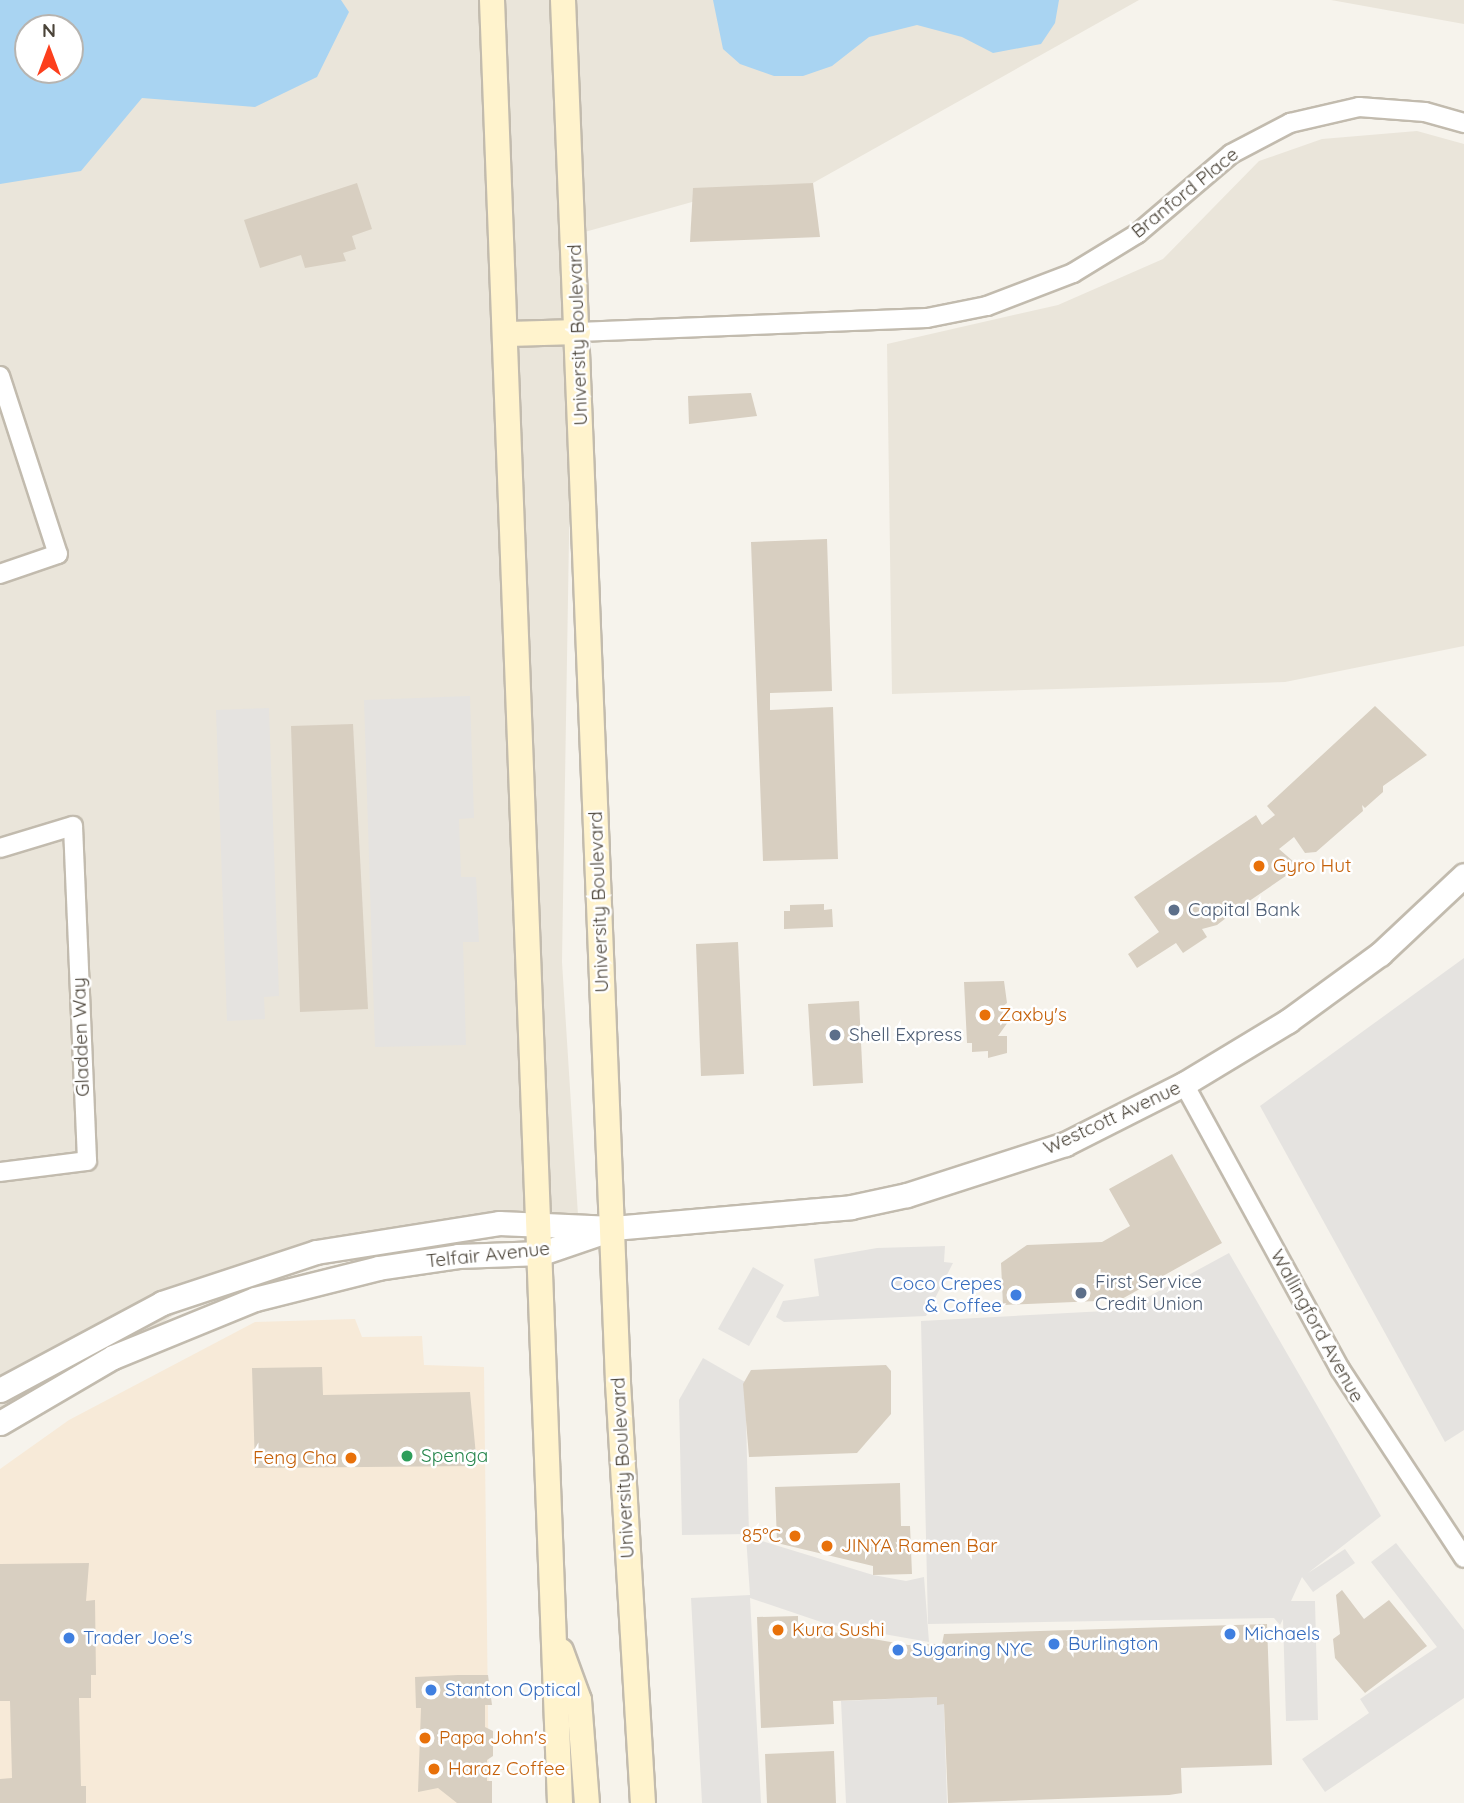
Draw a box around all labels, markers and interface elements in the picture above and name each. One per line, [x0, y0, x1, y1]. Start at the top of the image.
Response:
north arrow [14, 14, 84, 84]
text: N [42, 18, 56, 42]
street label: Branford Place [1127, 143, 1243, 243]
street label: University Boulevard [563, 244, 593, 426]
street label: University Boulevard [584, 811, 614, 993]
place label: Gyro Hut [1273, 855, 1351, 877]
marker: Gyro Hut [1251, 858, 1267, 874]
place label: Capital Bank [1188, 899, 1300, 921]
marker: Capital Bank [1166, 902, 1182, 918]
street label: Gladden Way [68, 977, 94, 1097]
place label: Zaxby's [999, 1004, 1067, 1026]
marker: Zaxby's [977, 1007, 993, 1023]
place label: Shell Express [849, 1024, 962, 1046]
marker: Shell Express [827, 1027, 843, 1043]
street label: Westcott Avenue [1040, 1076, 1184, 1160]
street label: Telfair Avenue [425, 1237, 551, 1273]
street label: Wallingford Avenue [1265, 1245, 1369, 1407]
place label: First Service Credit Union [1095, 1271, 1203, 1315]
place label: Coco Crepes & Coffee [890, 1273, 1002, 1317]
marker: First Service Credit Union [1073, 1285, 1089, 1301]
marker: Coco Crepes & Coffee [1008, 1287, 1024, 1303]
street label: University Boulevard [607, 1377, 639, 1559]
place label: Spenga [421, 1445, 488, 1467]
place label: Feng Cha [253, 1447, 337, 1469]
marker: Spenga [399, 1448, 415, 1464]
marker: Feng Cha [343, 1450, 359, 1466]
place label: 85°C [742, 1525, 781, 1547]
marker: 85°C [787, 1528, 803, 1544]
place label: JINYA Ramen Bar [841, 1535, 997, 1557]
marker: JINYA Ramen Bar [819, 1538, 835, 1554]
place label: Kura Sushi [792, 1619, 884, 1641]
marker: Kura Sushi [770, 1622, 786, 1638]
place label: Michaels [1244, 1623, 1320, 1645]
marker: Michaels [1222, 1626, 1238, 1642]
place label: Trader Joe's [83, 1627, 192, 1649]
marker: Trader Joe's [61, 1630, 77, 1646]
place label: Burlington [1068, 1633, 1159, 1655]
marker: Burlington [1046, 1636, 1062, 1652]
place label: Sugaring NYC [912, 1639, 1032, 1661]
marker: Sugaring NYC [890, 1642, 906, 1658]
place label: Stanton Optical [445, 1679, 581, 1701]
marker: Stanton Optical [423, 1682, 439, 1698]
place label: Papa John's [439, 1727, 547, 1749]
marker: Papa John's [417, 1730, 433, 1746]
place label: Haraz Coffee [448, 1758, 565, 1780]
marker: Haraz Coffee [426, 1761, 442, 1777]

